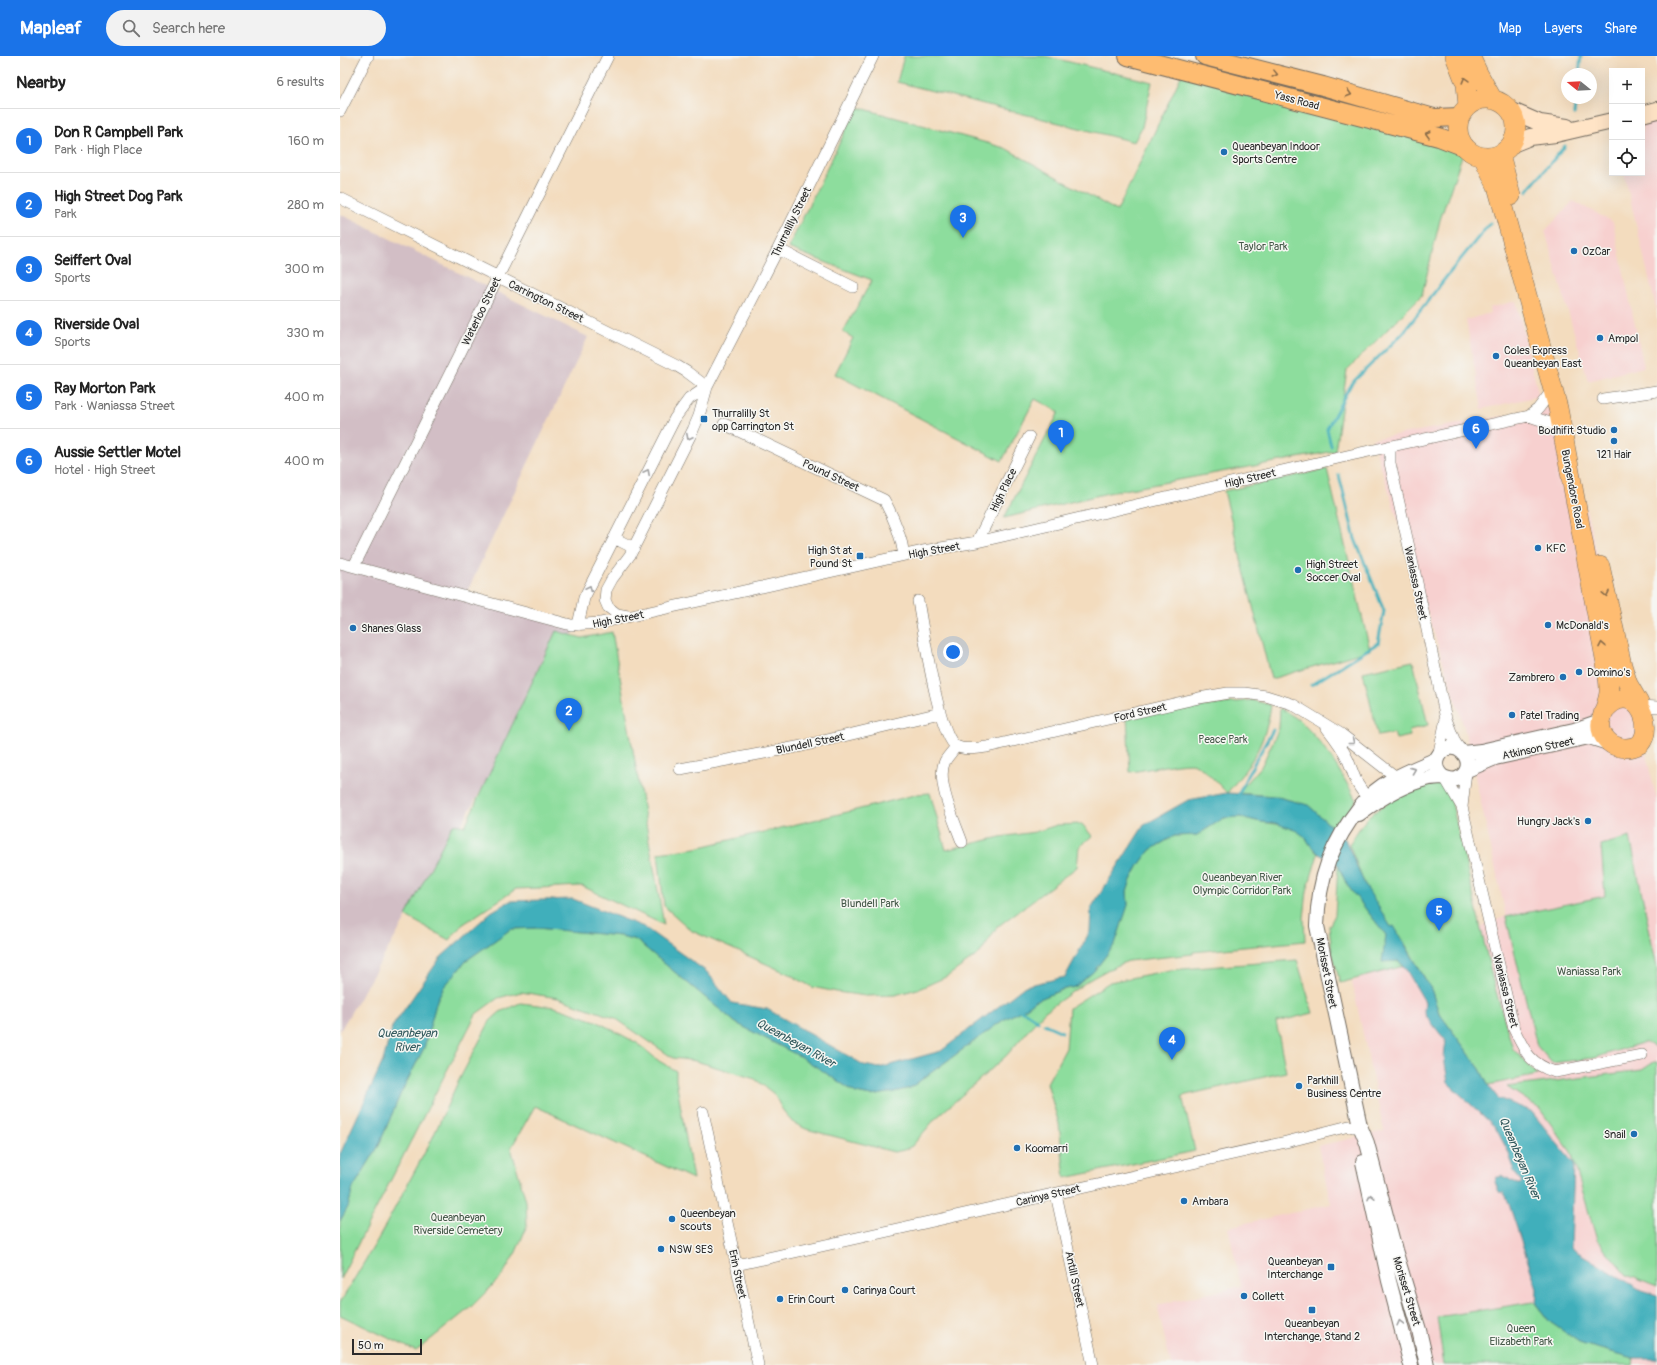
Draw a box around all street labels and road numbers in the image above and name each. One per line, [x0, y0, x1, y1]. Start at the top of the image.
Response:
street label: Yass Road [1272, 88, 1321, 113]
street label: Thurralilly Street [769, 184, 814, 259]
street label: Waterloo Street [459, 274, 504, 348]
street label: Carrington Street [506, 278, 586, 326]
street label: Bungendore Road [1558, 448, 1587, 530]
street label: Pound Street [800, 457, 862, 495]
street label: High Place [987, 466, 1020, 514]
street label: High Street [1223, 466, 1277, 491]
street label: High Street [907, 539, 961, 561]
street label: Waniassa Street [1401, 545, 1430, 622]
street label: High Street [591, 608, 645, 631]
street label: Ford Street [1113, 700, 1168, 725]
street label: Blundell Street [775, 730, 846, 757]
street label: Atkinson Street [1501, 734, 1576, 762]
street label: Morisset Street [1313, 937, 1340, 1010]
street label: Waniassa Street [1490, 953, 1521, 1029]
street label: Carinya Street [1015, 1182, 1082, 1209]
street label: Erin Street [726, 1248, 749, 1300]
street label: Antill Street [1062, 1250, 1087, 1309]
street label: Morisset Street [1390, 1255, 1423, 1328]

